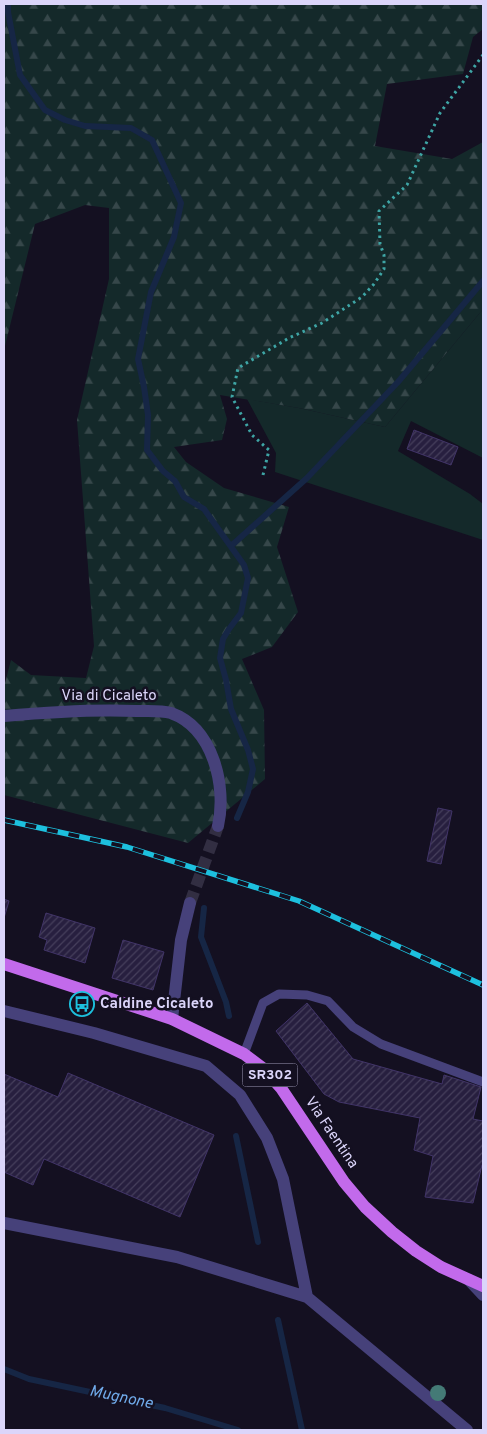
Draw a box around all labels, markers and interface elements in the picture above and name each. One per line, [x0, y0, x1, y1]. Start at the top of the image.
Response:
street label: Via di Cicaleto [61, 687, 157, 706]
bus stop icon: Caldine Cicaleto [69, 991, 95, 1017]
place label: Caldine Cicaleto [100, 995, 213, 1014]
road number: SR302 [242, 1064, 298, 1086]
street label: Via Faentina [300, 1094, 362, 1172]
water label: Mugnone [88, 1382, 155, 1415]

